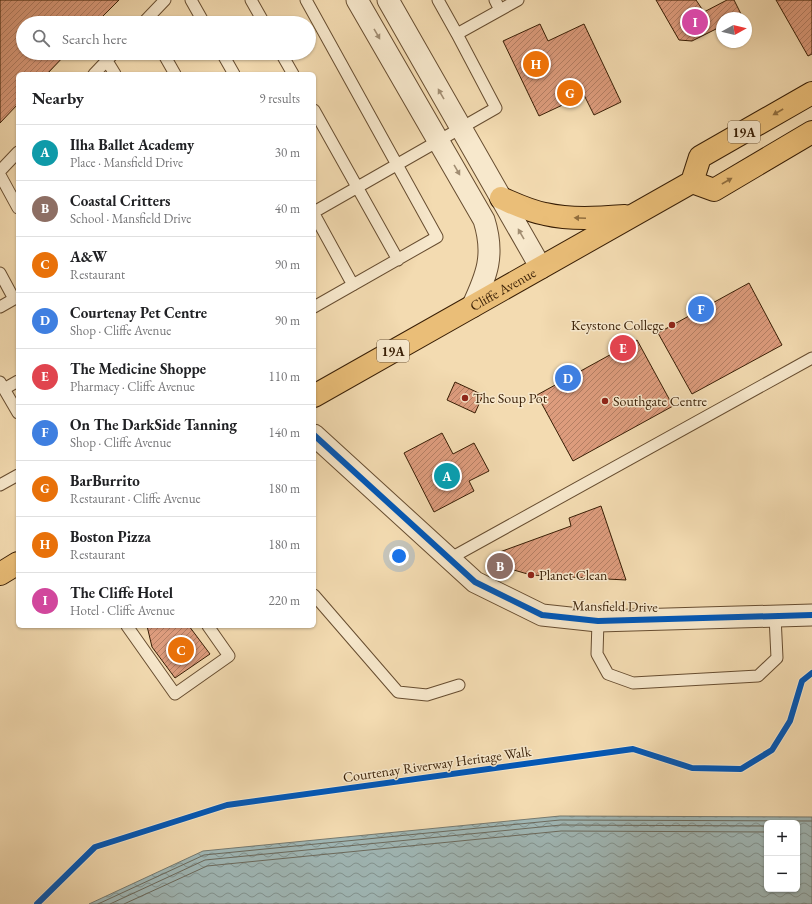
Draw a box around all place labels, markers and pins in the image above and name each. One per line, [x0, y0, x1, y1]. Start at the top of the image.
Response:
pin: I [682, 7, 708, 37]
pin: H [523, 49, 549, 79]
pin: G [557, 78, 583, 108]
pin: F [688, 294, 714, 324]
place label: Keystone College [571, 316, 665, 334]
marker: Keystone College [667, 320, 677, 330]
pin: E [610, 333, 636, 363]
pin: D [555, 363, 581, 393]
place label: The Soup Pot [473, 389, 548, 407]
place label: Southgate Centre [613, 392, 708, 410]
marker: The Soup Pot [460, 393, 470, 403]
marker: Southgate Centre [600, 396, 610, 406]
pin: A [434, 461, 460, 491]
pin: B [487, 551, 513, 581]
place label: Planet Clean [539, 566, 608, 584]
marker: Planet Clean [526, 570, 536, 580]
pin: C [168, 635, 194, 665]

